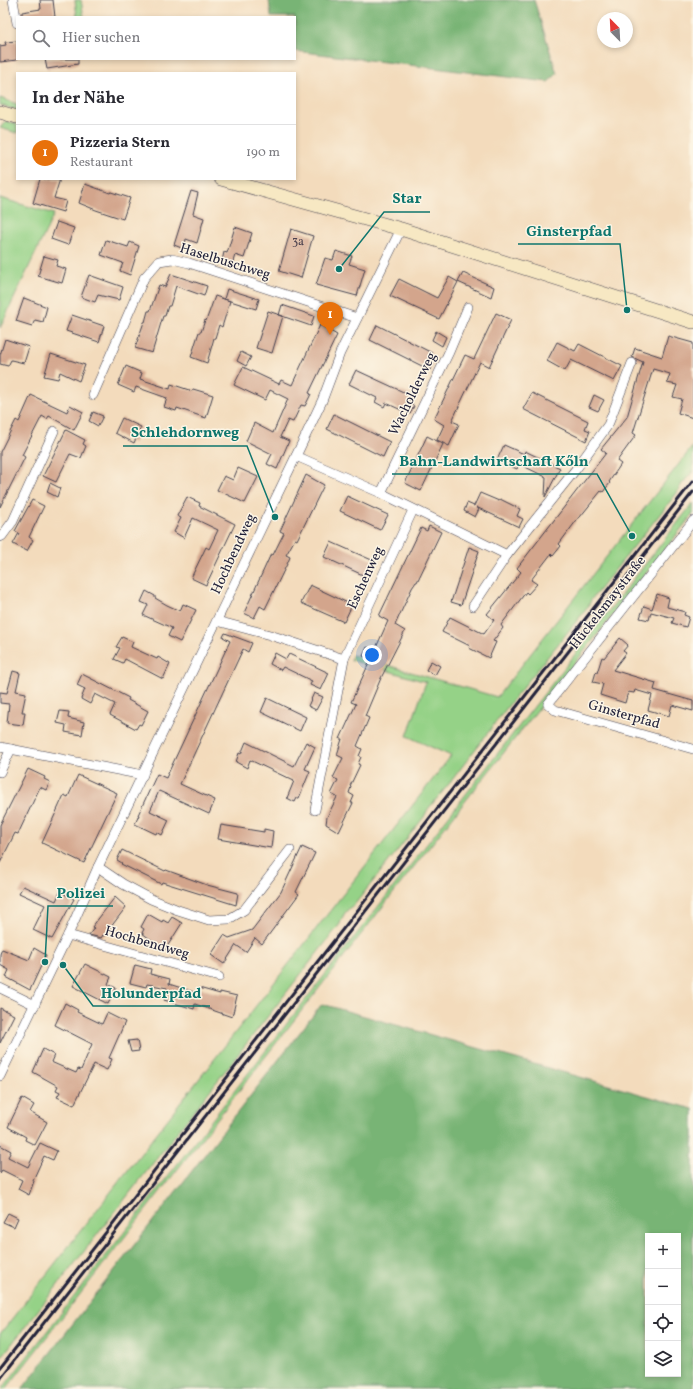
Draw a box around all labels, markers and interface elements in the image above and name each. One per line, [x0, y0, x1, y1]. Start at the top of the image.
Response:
north arrow [597, 12, 633, 48]
search box [16, 16, 296, 60]
icon: search [30, 27, 52, 49]
text: Hier suchen [62, 28, 140, 49]
text: In der Nähe [32, 87, 125, 110]
text: Pizzeria Stern [70, 133, 170, 154]
text: 1 [42, 144, 48, 162]
text: 190 m [246, 144, 280, 162]
text: Restaurant [70, 154, 133, 172]
callout: Star [384, 185, 430, 212]
text: Star [392, 189, 422, 210]
callout: Ginsterpfad [518, 217, 620, 244]
text: Ginsterpfad [526, 222, 612, 243]
house number: 3a [292, 234, 304, 250]
street label: Haselbuschweg [177, 239, 273, 285]
pin: 1 [317, 302, 343, 335]
street label: Wacholderweg [385, 349, 441, 439]
callout: Schlehdornweg [123, 419, 247, 446]
text: Schlehdornweg [131, 423, 239, 444]
callout: Bahn-Landwirtschaft Kőln [392, 447, 597, 474]
text: Bahn-Landwirtschaft Kőln [399, 452, 589, 473]
street label: Hochbendweg [207, 510, 261, 598]
street label: Eschenweg [343, 543, 389, 613]
street label: Hückelsmaystraße [565, 552, 651, 654]
your location [362, 645, 382, 665]
street label: Ginsterpfad [586, 696, 662, 734]
callout: Polizei [48, 879, 113, 906]
text: Polizei [57, 884, 105, 905]
street label: Hochbendweg [102, 922, 192, 964]
callout: Holunderpfad [93, 979, 210, 1006]
text: Holunderpfad [101, 984, 201, 1005]
map controls [645, 1233, 681, 1377]
button: + [645, 1233, 681, 1269]
button: − [645, 1269, 681, 1305]
button: locate [645, 1305, 681, 1341]
button: layers [645, 1341, 681, 1377]

